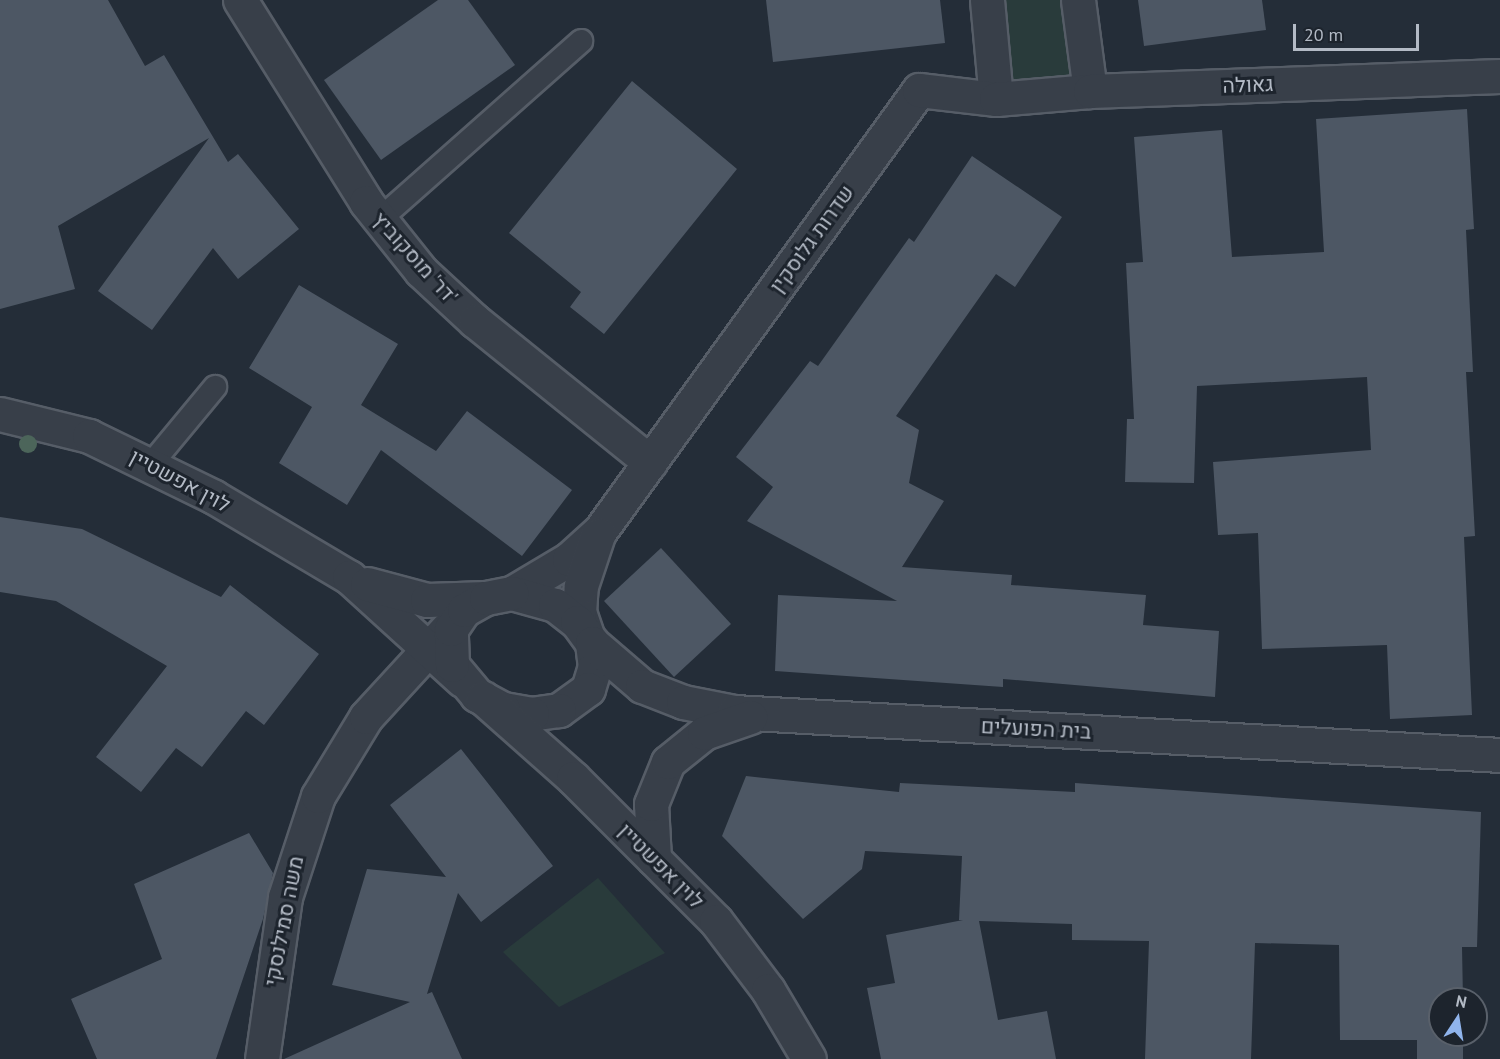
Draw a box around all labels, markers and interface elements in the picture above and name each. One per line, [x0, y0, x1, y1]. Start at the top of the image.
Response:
scale bar [1296, 12, 1422, 50]
text: 20 m [1304, 23, 1343, 46]
street label: גאולה [1222, 72, 1274, 98]
street label: שדרות גלוסקין [765, 180, 859, 298]
street label: דר' מוסקוביץ' [367, 206, 463, 310]
street label: לוין אפשטיין [126, 444, 234, 518]
street label: בית הפועלים [980, 714, 1092, 744]
street label: לוין אפשטיין [613, 818, 709, 914]
street label: משה סמילנסקי [259, 854, 309, 988]
north arrow [1428, 987, 1488, 1047]
text: N [1454, 990, 1469, 1012]

